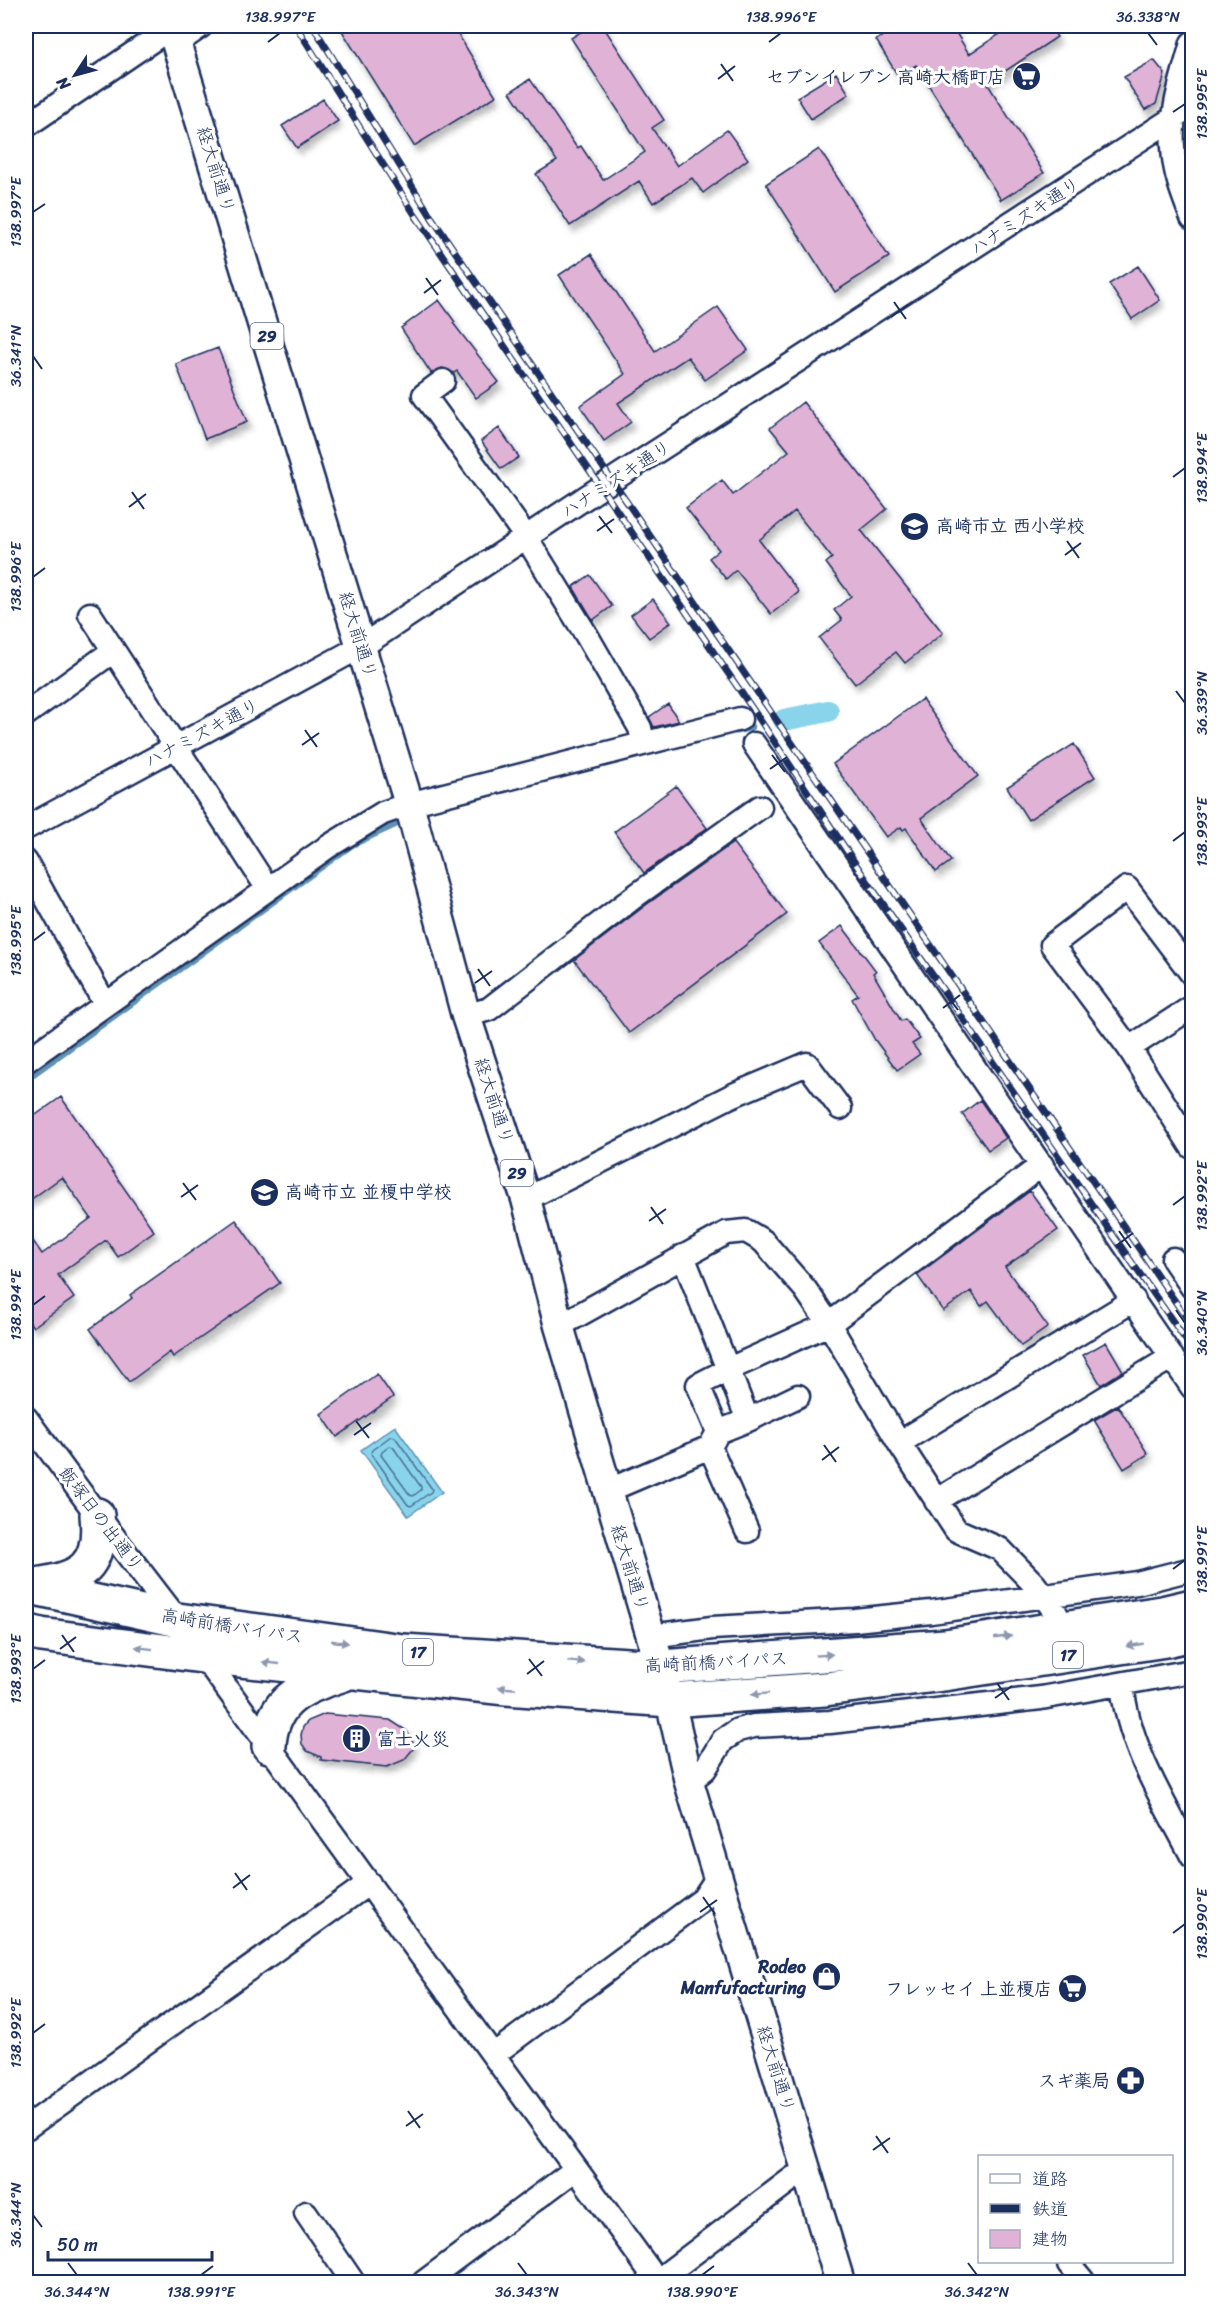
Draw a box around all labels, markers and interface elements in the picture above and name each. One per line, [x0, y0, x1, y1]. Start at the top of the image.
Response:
text: 138.997°E [245, 4, 317, 30]
text: 138.996°E [746, 4, 818, 30]
text: 36.338°N [1116, 4, 1180, 30]
north arrow [45, 45, 105, 105]
place label: セブンイレブン 高崎大橋町店 [766, 61, 1005, 93]
supermarket icon: セブンイレブン 高崎大橋町店 [1010, 61, 1042, 93]
text: 138.995°E [1189, 67, 1215, 139]
text: N [48, 70, 79, 97]
street label: 経大前通り [188, 122, 244, 218]
street label: ハナミズキ通り [963, 168, 1087, 264]
text: 138.997°E [3, 175, 29, 247]
road number: 29 [250, 323, 284, 349]
text: 36.341°N [3, 324, 29, 387]
street label: ハナミズキ通り [554, 431, 678, 527]
text: 138.994°E [1189, 431, 1215, 503]
school or university icon: 高崎市立 西小学校 [899, 510, 931, 542]
place label: 高崎市立 西小学校 [936, 510, 1085, 542]
text: 138.996°E [3, 540, 29, 612]
street label: 経大前通り [330, 587, 386, 683]
text: 36.339°N [1189, 671, 1215, 735]
street label: ハナミズキ通り [139, 689, 265, 777]
text: 138.993°E [1189, 796, 1215, 867]
text: 138.995°E [3, 904, 29, 976]
street label: 経大前通り [465, 1053, 523, 1149]
text: 138.992°E [1189, 1159, 1215, 1231]
road number: 29 [500, 1160, 534, 1186]
school or university icon: 高崎市立 並榎中学校 [248, 1176, 280, 1208]
place label: 高崎市立 並榎中学校 [285, 1176, 452, 1208]
text: 138.994°E [3, 1268, 29, 1340]
text: 36.340°N [1189, 1290, 1215, 1356]
street label: 飯塚日の出通り [50, 1459, 152, 1579]
street label: 経大前通り [602, 1520, 658, 1616]
text: 138.991°E [1189, 1524, 1215, 1594]
street label: 高崎前橋バイパス [159, 1599, 305, 1653]
one-way arrow [993, 1632, 1012, 1641]
text: 138.993°E [3, 1633, 29, 1704]
one-way arrow [330, 1638, 349, 1647]
road number: 17 [403, 1639, 433, 1665]
one-way arrow [1125, 1640, 1144, 1649]
street label: 高崎前橋バイパス [643, 1642, 789, 1682]
road number: 17 [1053, 1642, 1083, 1668]
one-way arrow [135, 1643, 154, 1653]
one-way arrow [814, 1651, 833, 1660]
one-way arrow [566, 1657, 585, 1667]
one-way arrow [261, 1658, 280, 1668]
one-way arrow [497, 1683, 516, 1693]
one-way arrow [751, 1689, 770, 1698]
building icon: 富士火災 [340, 1723, 372, 1755]
place label: 富士火災 [377, 1723, 449, 1755]
text: 138.990°E [1189, 1887, 1215, 1959]
place label: Rodeo Manfufacturing [680, 1951, 806, 2004]
shop icon: Rodeo Manfufacturing [811, 1961, 843, 1993]
place label: フレッセイ 上並榎店 [885, 1973, 1052, 2005]
supermarket icon: フレッセイ 上並榎店 [1057, 1973, 1089, 2005]
text: 138.992°E [3, 1996, 29, 2068]
street label: 経大前通り [748, 2021, 804, 2117]
place label: スギ薬局 [1038, 2065, 1110, 2097]
pharmacy icon: スギ薬局 [1115, 2065, 1147, 2097]
legend [978, 2155, 1173, 2263]
text: 道路 [1032, 2163, 1068, 2195]
text: 36.344°N [3, 2182, 29, 2248]
text: 鉄道 [1032, 2193, 1068, 2225]
text: 建物 [1032, 2223, 1068, 2255]
scale bar [48, 2224, 212, 2262]
text: 50 m [57, 2229, 98, 2261]
text: 36.344°N [44, 2279, 110, 2305]
text: 138.991°E [167, 2279, 237, 2305]
text: 36.343°N [495, 2279, 560, 2305]
text: 138.990°E [667, 2279, 739, 2305]
text: 36.342°N [945, 2279, 1010, 2305]

